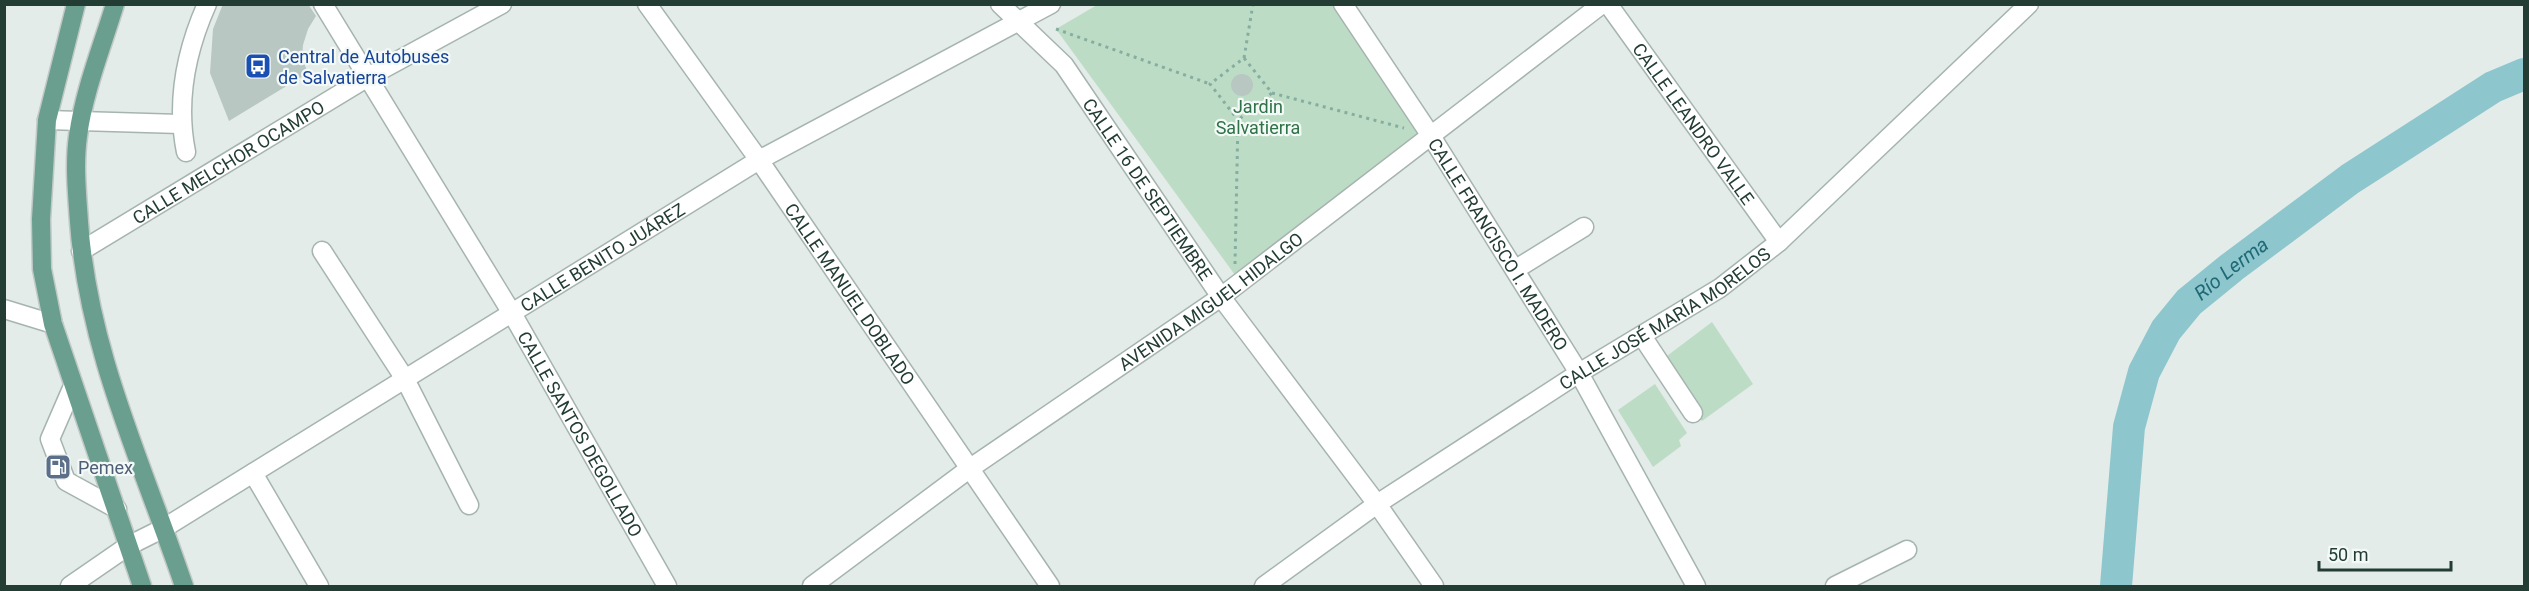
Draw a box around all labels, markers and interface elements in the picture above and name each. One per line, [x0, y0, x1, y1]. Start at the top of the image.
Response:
street label: CALLE LEANDRO VALLE [1629, 38, 1759, 208]
place label: Central de Autobuses de Salvatierra [278, 46, 449, 88]
bus stop icon: Central de Autobuses de Salvatierra [243, 51, 273, 81]
street label: CALLE 16 DE SEPTIEMBRE [1079, 94, 1217, 284]
street label: CALLE MELCHOR OCAMPO [128, 96, 328, 228]
park label: Jardin Salvatierra [1216, 96, 1300, 138]
street label: CALLE FRANCISCO I. MADERO [1424, 134, 1573, 354]
street label: CALLE BENITO JUÁREZ [516, 198, 688, 316]
street label: CALLE MANUEL DOBLADO [781, 199, 920, 389]
street label: AVENIDA MIGUEL HIDALGO [1114, 228, 1307, 374]
water label: Río Lerma [2189, 232, 2273, 305]
street label: CALLE JOSÉ MARÍA MORELOS [1555, 242, 1774, 394]
street label: CALLE SANTOS DEGOLLADO [514, 327, 647, 540]
fuel station icon: Pemex [43, 452, 73, 482]
place label: Pemex [78, 457, 133, 478]
scale bar [2319, 534, 2451, 572]
text: 50 m [2328, 544, 2368, 565]

